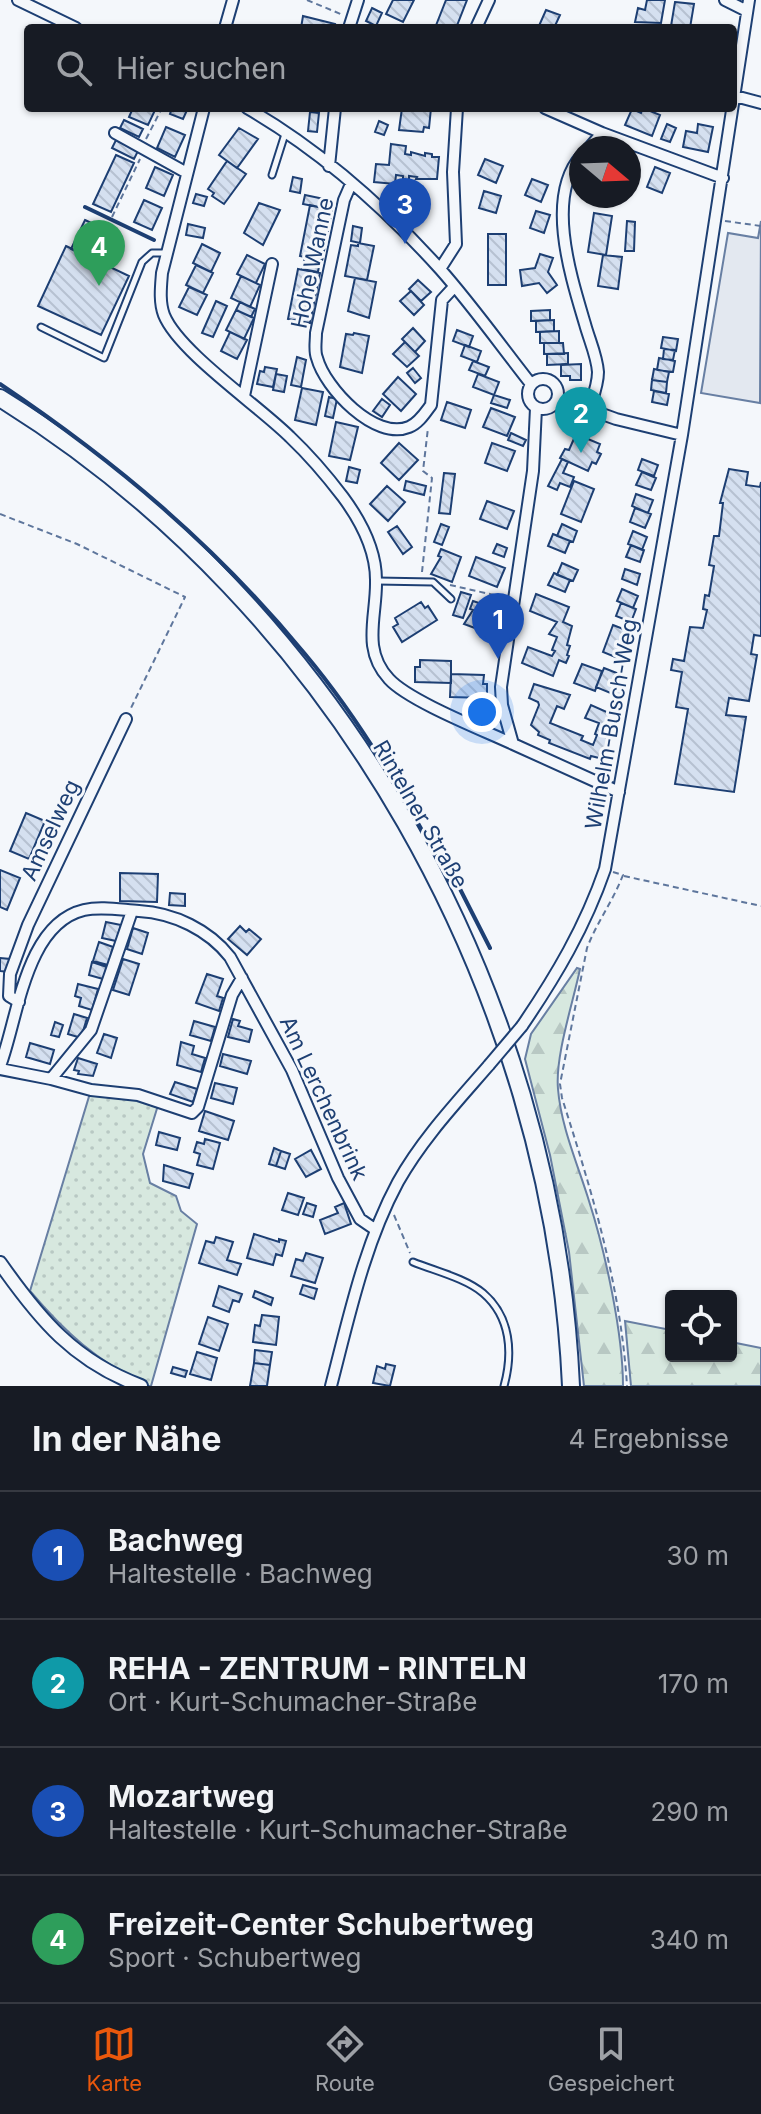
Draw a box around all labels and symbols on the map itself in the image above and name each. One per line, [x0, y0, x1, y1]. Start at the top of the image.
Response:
north arrow [569, 136, 641, 208]
pin: 3 [379, 178, 431, 244]
street label: Hohe Wanne [285, 195, 339, 331]
pin: 4 [73, 220, 125, 286]
pin: 2 [555, 387, 607, 453]
pin: 1 [472, 593, 524, 659]
street label: Wilhelm-Busch-Weg [580, 617, 642, 831]
your location [462, 692, 502, 732]
street label: Rintelner Straße [368, 736, 474, 892]
street label: Amselweg [15, 775, 85, 885]
street label: Am Lerchenbrink [275, 1012, 373, 1184]

